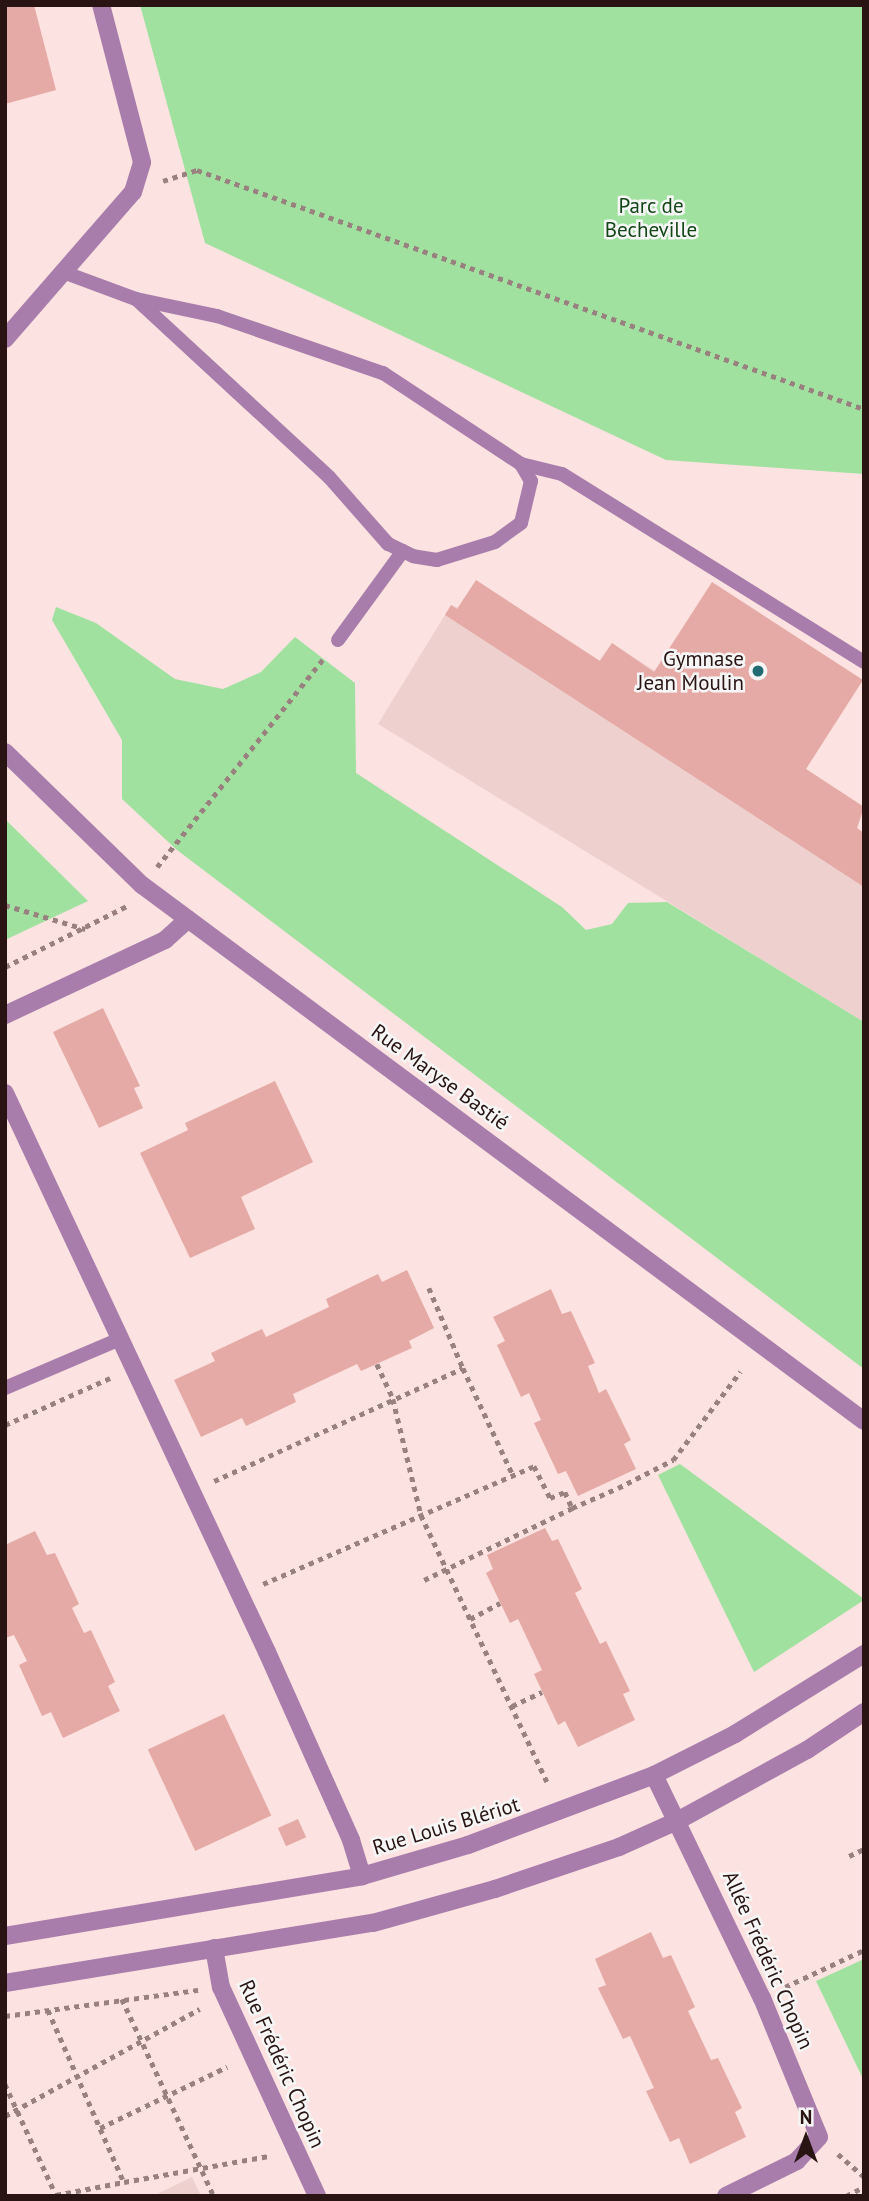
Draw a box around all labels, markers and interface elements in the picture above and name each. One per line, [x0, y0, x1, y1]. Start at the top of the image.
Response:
park label: Parc de Becheville [605, 193, 697, 243]
place label: Gymnase Jean Moulin [637, 646, 744, 696]
marker: Gymnase Jean Moulin [750, 663, 766, 679]
street label: Rue Maryse Bastié [366, 1019, 514, 1135]
street label: Rue Louis Blériot [369, 1792, 523, 1860]
street label: Allée Frédéric Chopin [717, 1867, 819, 2053]
street label: Rue Frédéric Chopin [234, 1976, 330, 2152]
north arrow [771, 2103, 841, 2173]
text: N [800, 2105, 812, 2129]

